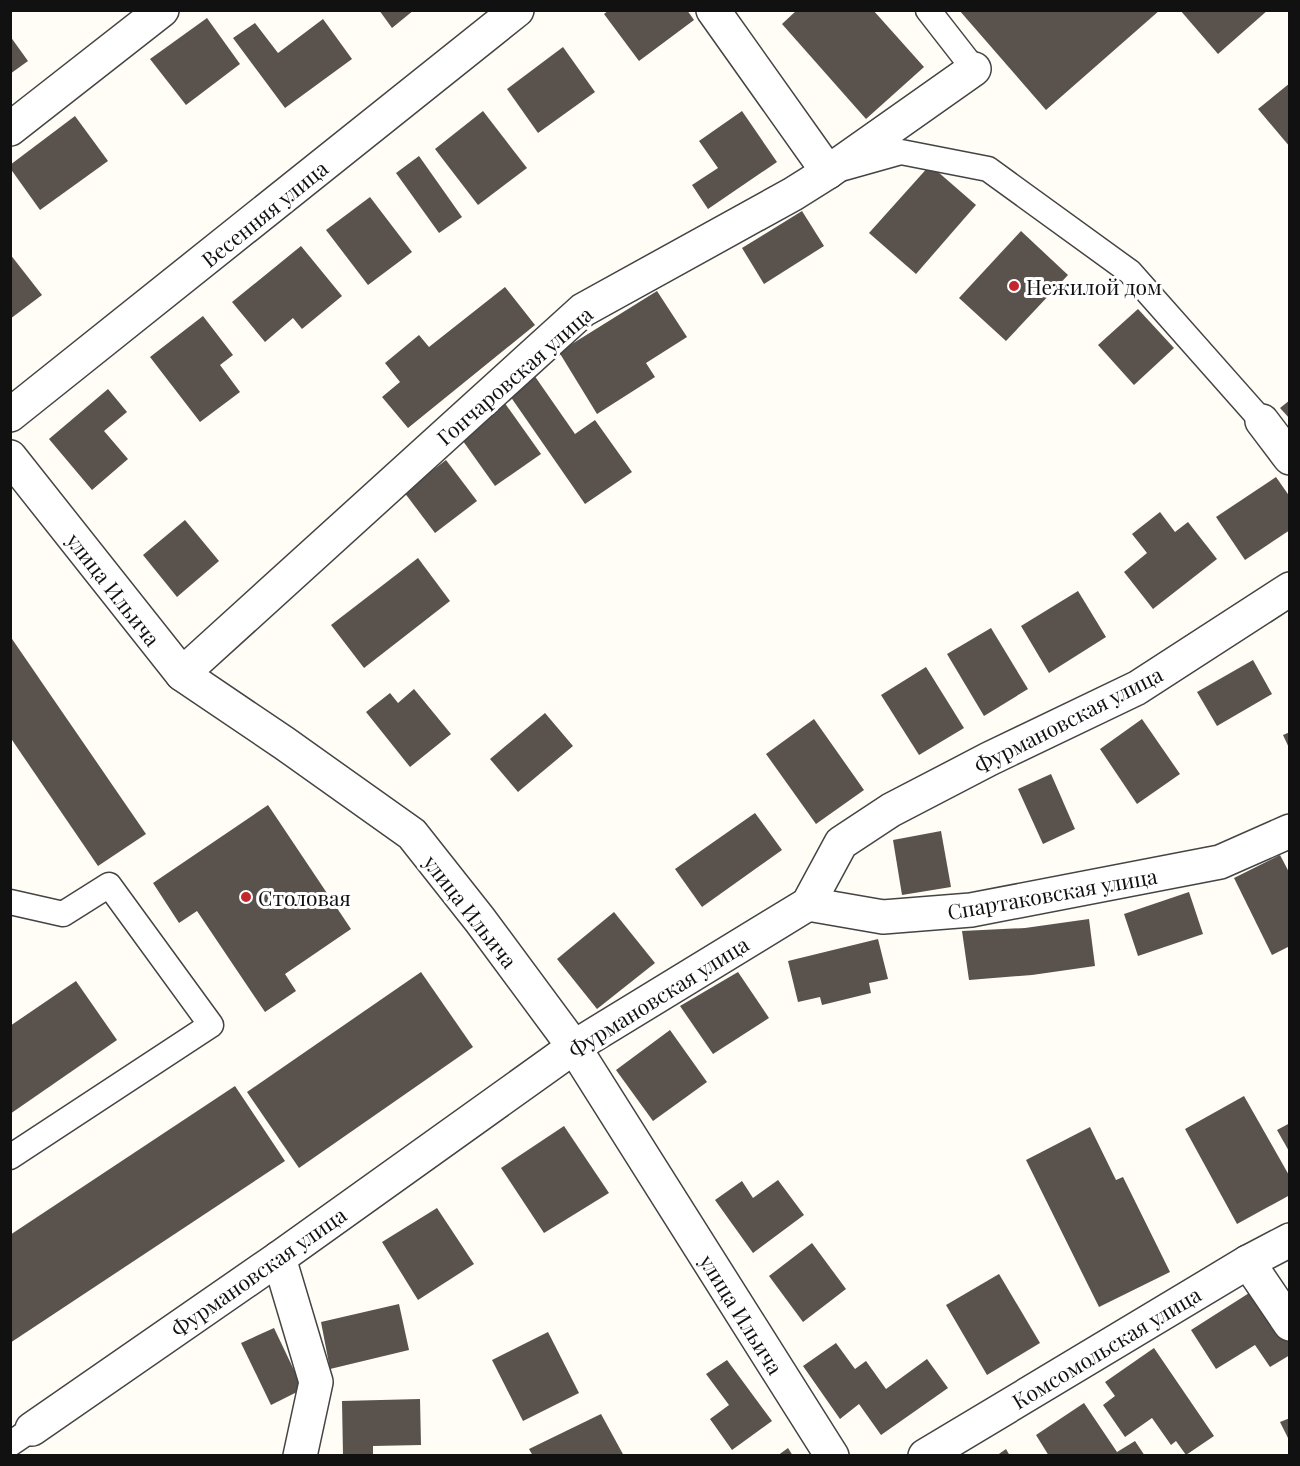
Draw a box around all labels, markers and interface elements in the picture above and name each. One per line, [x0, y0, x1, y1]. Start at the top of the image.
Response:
street label: Весенняя улица [195, 153, 333, 273]
place label: Нежилой дом [1026, 272, 1162, 300]
marker: Нежилой дом [1007, 279, 1021, 293]
street label: Гончаровская улица [430, 299, 598, 450]
street label: улица Ильича [60, 526, 167, 652]
street label: Фурмановская улица [969, 659, 1167, 779]
street label: улица Ильича [417, 848, 524, 974]
street label: Спартаковская улица [945, 861, 1160, 925]
place label: Столовая [258, 883, 351, 911]
marker: Столовая [239, 890, 253, 904]
street label: Фурмановская улица [563, 929, 754, 1063]
street label: Фурмановская улица [165, 1200, 352, 1342]
street label: улица Ильича [693, 1248, 790, 1380]
street label: Комсомольская улица [1006, 1279, 1206, 1415]

